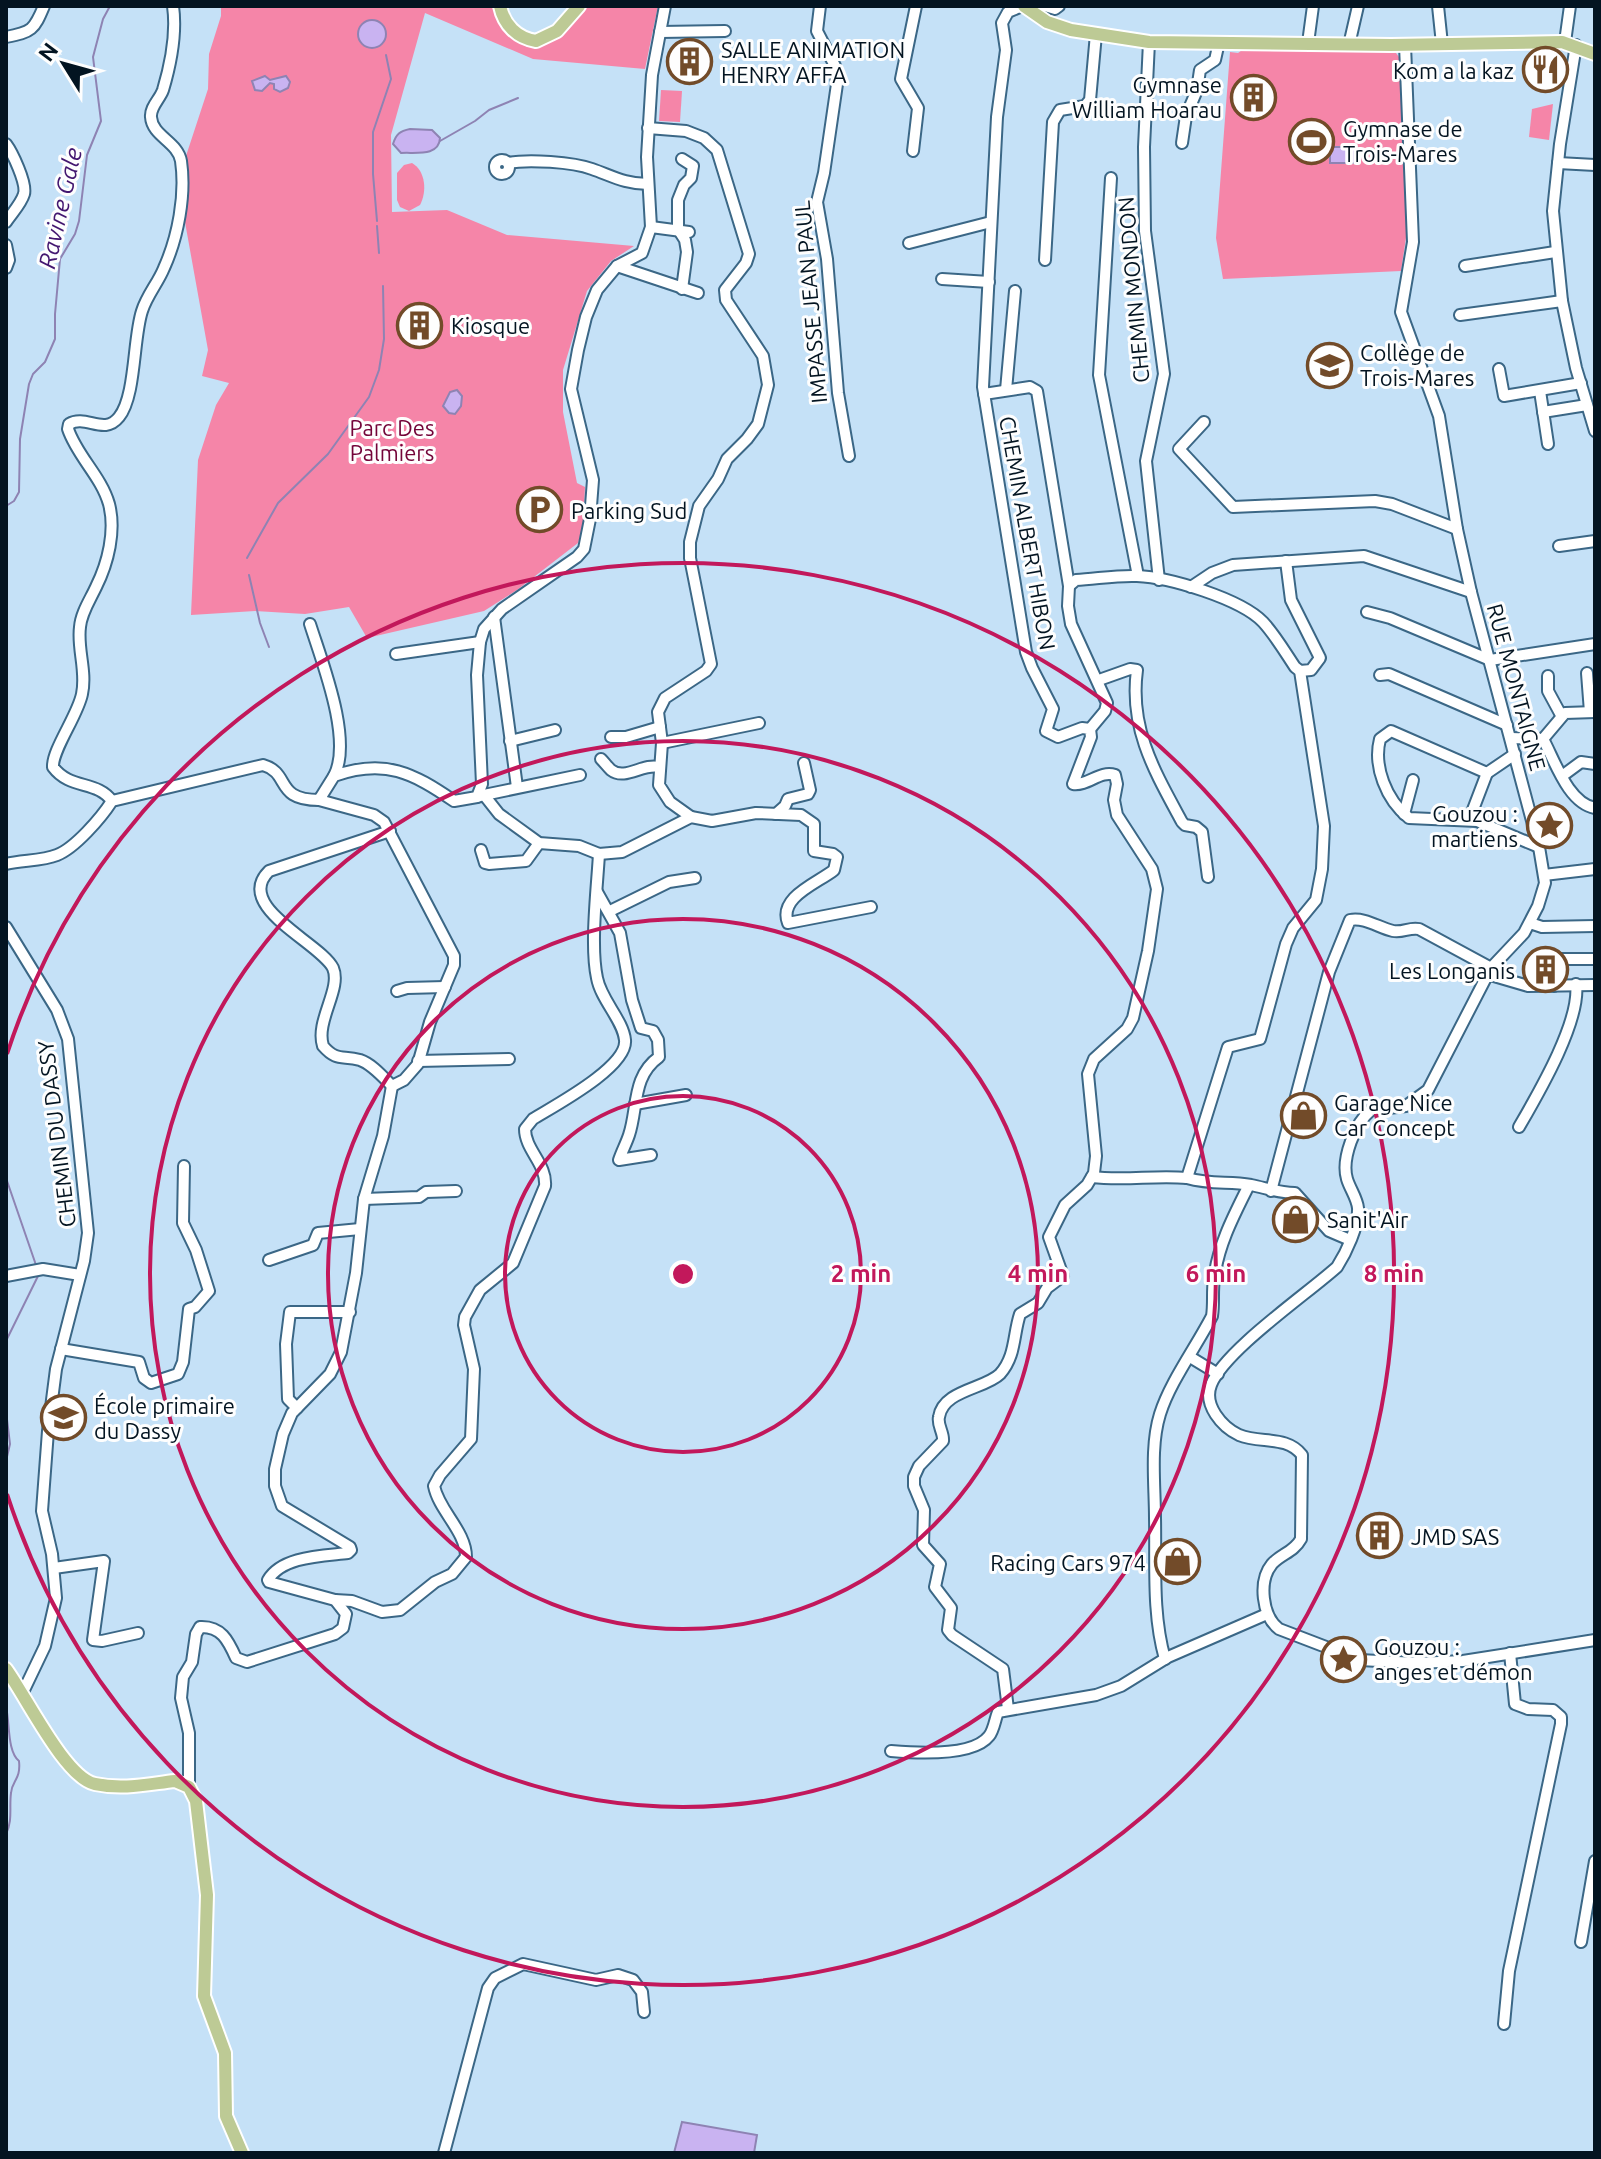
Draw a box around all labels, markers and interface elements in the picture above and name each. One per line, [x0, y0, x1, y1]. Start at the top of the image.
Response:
north arrow [24, 24, 104, 104]
place label: SALLE ANIMATION HENRY AFFA [721, 37, 905, 87]
text: N [33, 38, 63, 66]
building icon: SALLE ANIMATION HENRY AFFA [666, 38, 714, 86]
restaurant icon: Kom a la kaz [1521, 46, 1569, 94]
place label: Kom a la kaz [1393, 58, 1514, 83]
place label: Gymnase William Hoarau [1072, 72, 1222, 122]
building icon: Gymnase William Hoarau [1229, 73, 1277, 121]
place label: Gymnase de Trois-Mares [1343, 116, 1463, 166]
sports icon: Gymnase de Trois-Mares [1288, 117, 1336, 165]
water label: Ravine Gale [33, 145, 87, 271]
street label: CHEMIN MONDON [1112, 196, 1154, 384]
street label: IMPASSE JEAN PAUL [789, 200, 831, 404]
building icon: Kiosque [396, 301, 444, 349]
place label: Kiosque [451, 313, 530, 338]
place label: Collège de Trois-Mares [1360, 340, 1474, 390]
school or university icon: Collège de Trois-Mares [1305, 341, 1353, 389]
street label: CHEMIN ALBERT HIBON [995, 414, 1061, 652]
park label: Parc Des Palmiers [349, 415, 435, 465]
parking icon: Parking Sud [516, 486, 564, 534]
place label: Parking Sud [571, 498, 687, 523]
street label: RUE MONTAIGNE [1483, 601, 1551, 773]
place label: Gouzou : martiens [1431, 801, 1518, 851]
place icon: Gouzou : martiens [1525, 802, 1573, 850]
building icon: Les Longanis [1522, 946, 1570, 994]
place label: Les Longanis [1389, 958, 1515, 983]
street label: CHEMIN DU DASSY [32, 1039, 80, 1229]
place label: Garage Nice Car Concept [1334, 1090, 1455, 1140]
shop icon: Garage Nice Car Concept [1279, 1091, 1327, 1139]
shop icon: Sanit'Air [1272, 1195, 1320, 1243]
place label: Sanit'Air [1327, 1207, 1409, 1232]
centre of rings [669, 1260, 697, 1288]
text: 2 min [831, 1260, 891, 1287]
text: 4 min [1008, 1260, 1068, 1287]
text: 6 min [1186, 1260, 1246, 1287]
text: 8 min [1364, 1260, 1424, 1287]
place label: École primaire du Dassy [94, 1392, 235, 1443]
school or university icon: École primaire du Dassy [39, 1394, 87, 1442]
building icon: JMD SAS [1356, 1512, 1404, 1560]
place label: JMD SAS [1411, 1524, 1499, 1549]
shop icon: Racing Cars 974 [1153, 1538, 1201, 1586]
place label: Racing Cars 974 [990, 1550, 1146, 1575]
place label: Gouzou : anges et démon [1374, 1634, 1533, 1684]
place icon: Gouzou : anges et démon [1319, 1635, 1367, 1683]

